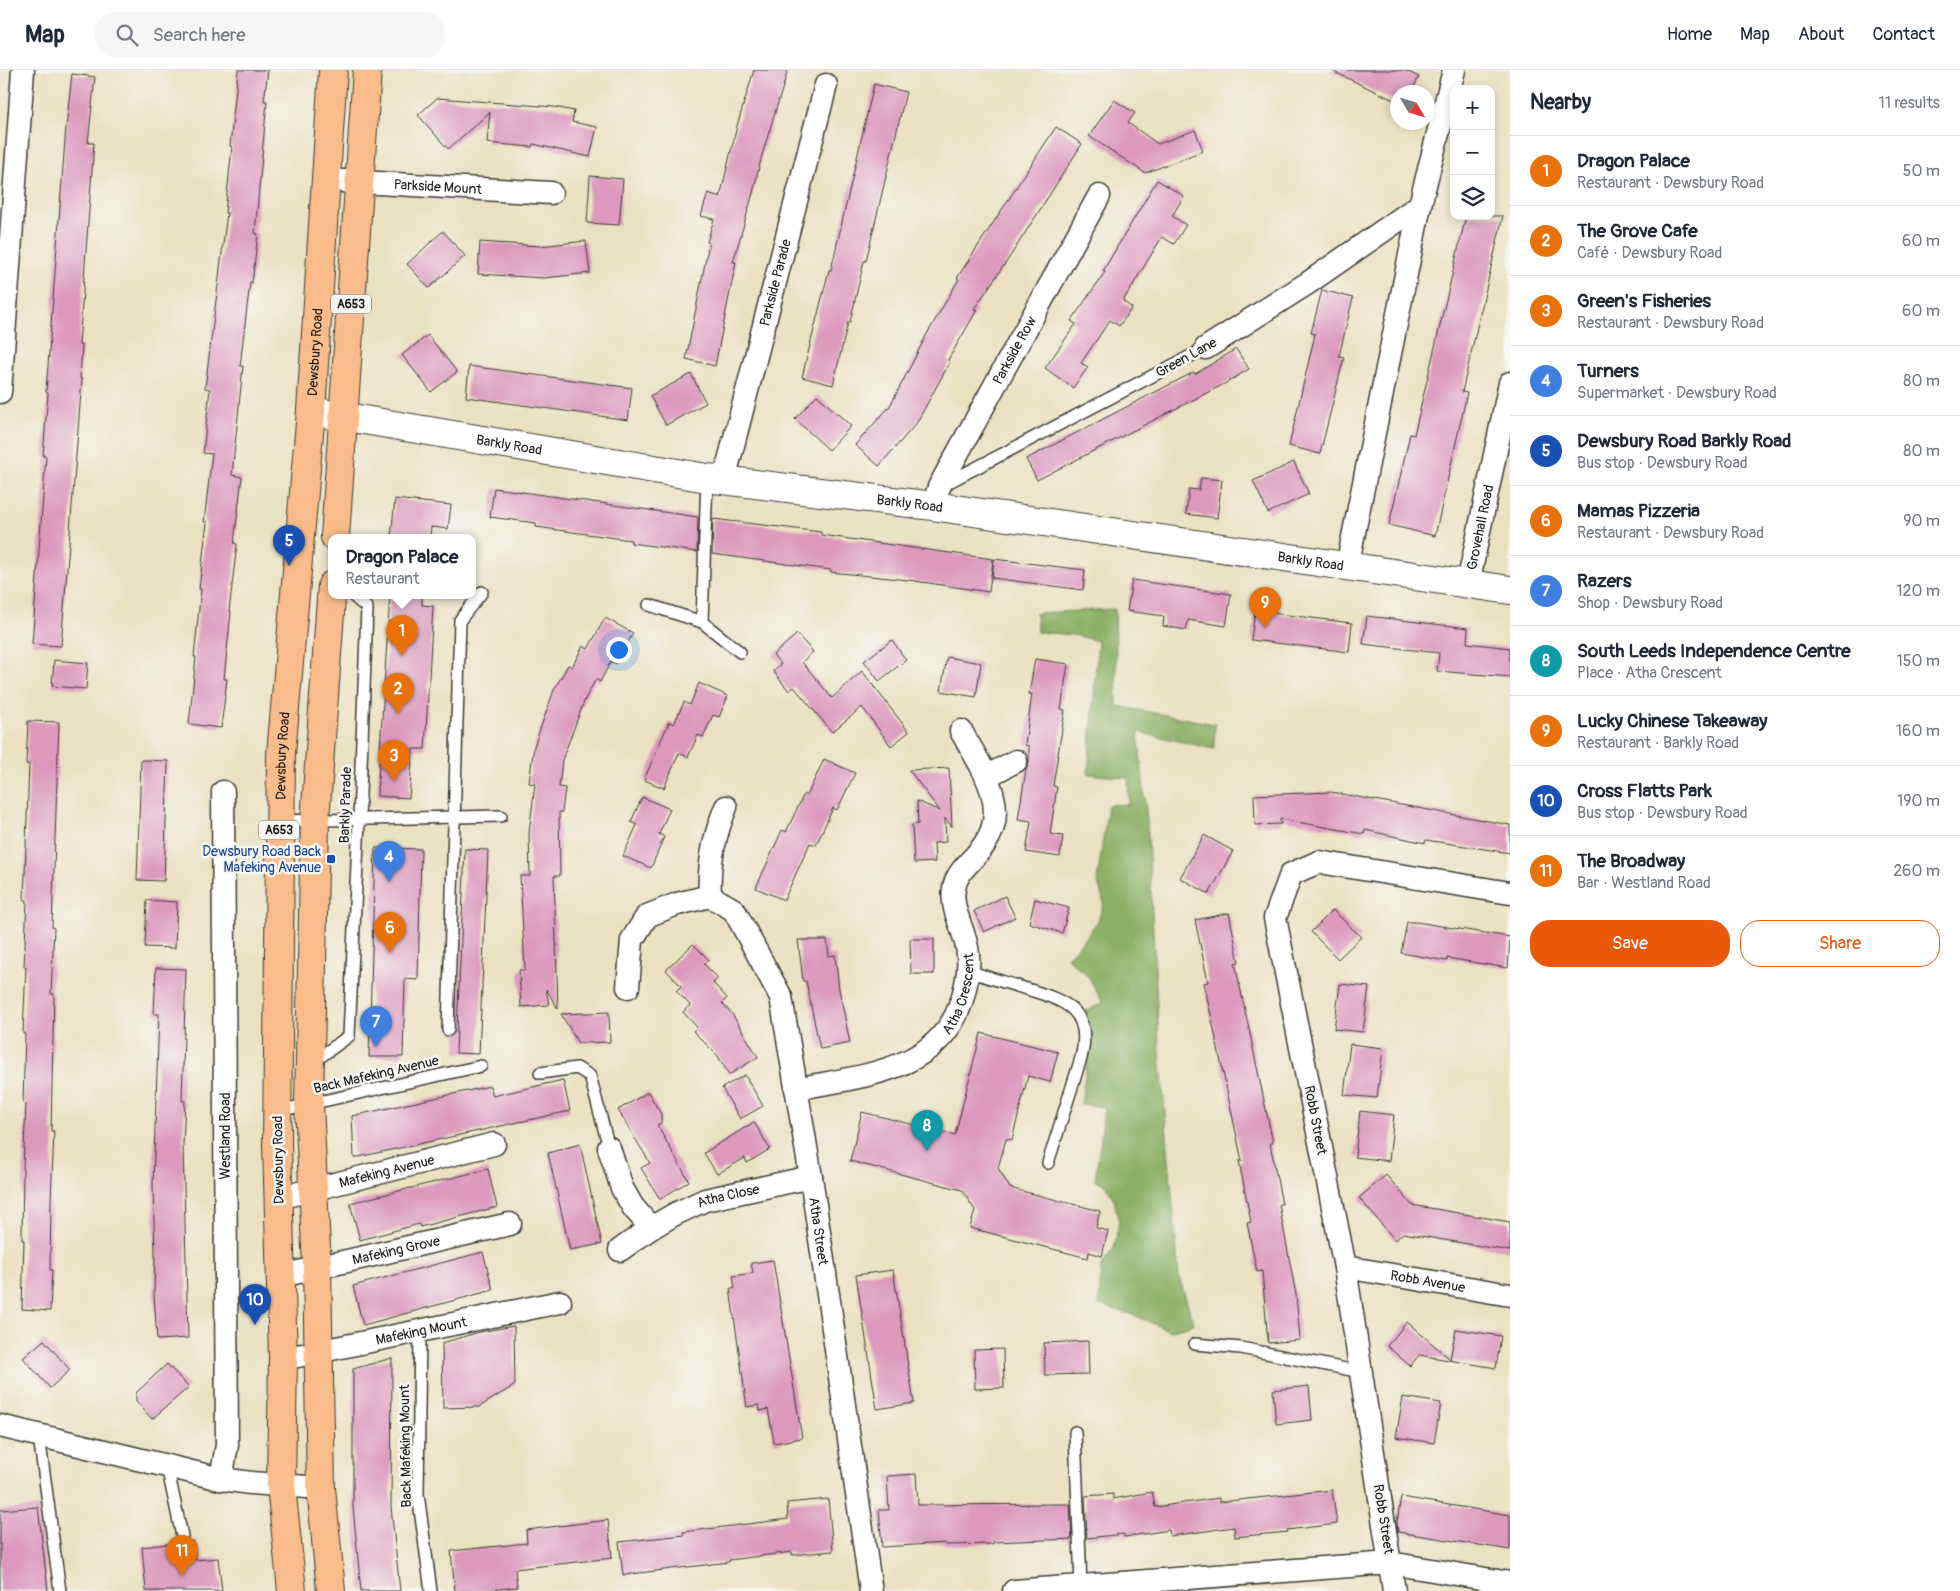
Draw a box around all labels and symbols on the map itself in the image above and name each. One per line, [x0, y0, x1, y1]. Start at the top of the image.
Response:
north arrow [1390, 85, 1435, 130]
street label: Parkside Mount [393, 176, 483, 198]
street label: Parkside Parade [756, 237, 795, 328]
road number: A653 [331, 294, 371, 313]
street label: Dewsbury Road [304, 307, 327, 397]
street label: Parkside Row [989, 313, 1040, 388]
street label: Green Lane [1153, 334, 1220, 381]
street label: Barkly Road [475, 431, 544, 459]
street label: Grovehall Road [1463, 483, 1498, 571]
street label: Barkly Road [876, 491, 944, 516]
pin: 5 [273, 525, 305, 566]
street label: Barkly Road [1276, 548, 1345, 575]
pin: 9 [1249, 587, 1281, 628]
pin: 1 [386, 615, 418, 656]
your location [606, 637, 632, 663]
pin: 2 [382, 673, 414, 714]
street label: Dewsbury Road [273, 711, 294, 800]
pin: 3 [378, 740, 410, 781]
street label: Barkly Parade [336, 766, 355, 844]
road number: A653 [259, 820, 299, 840]
pin: 4 [373, 841, 405, 882]
place label: Dewsbury Road Back Mafeking Avenue [202, 843, 321, 876]
marker: Dewsbury Road Back Mafeking Avenue [325, 853, 337, 865]
pin: 6 [374, 912, 406, 953]
street label: Atha Crescent [938, 952, 978, 1038]
pin: 7 [360, 1006, 392, 1047]
street label: Back Mafeking Avenue [312, 1052, 440, 1097]
street label: Robb Street [1300, 1084, 1331, 1157]
street label: Westland Road [217, 1092, 234, 1180]
pin: 8 [911, 1110, 943, 1151]
street label: Dewsbury Road [269, 1116, 288, 1204]
street label: Mafeking Avenue [337, 1151, 436, 1192]
street label: Atha Close [694, 1180, 761, 1212]
street label: Atha Street [805, 1196, 832, 1267]
street label: Mafeking Grove [351, 1232, 442, 1269]
street label: Robb Avenue [1389, 1267, 1466, 1296]
pin: 10 [239, 1284, 271, 1325]
street label: Mafeking Mount [374, 1313, 469, 1349]
street label: Back Mafeking Mount [396, 1384, 415, 1508]
street label: Robb Street [1370, 1483, 1397, 1556]
pin: 11 [166, 1535, 198, 1576]

